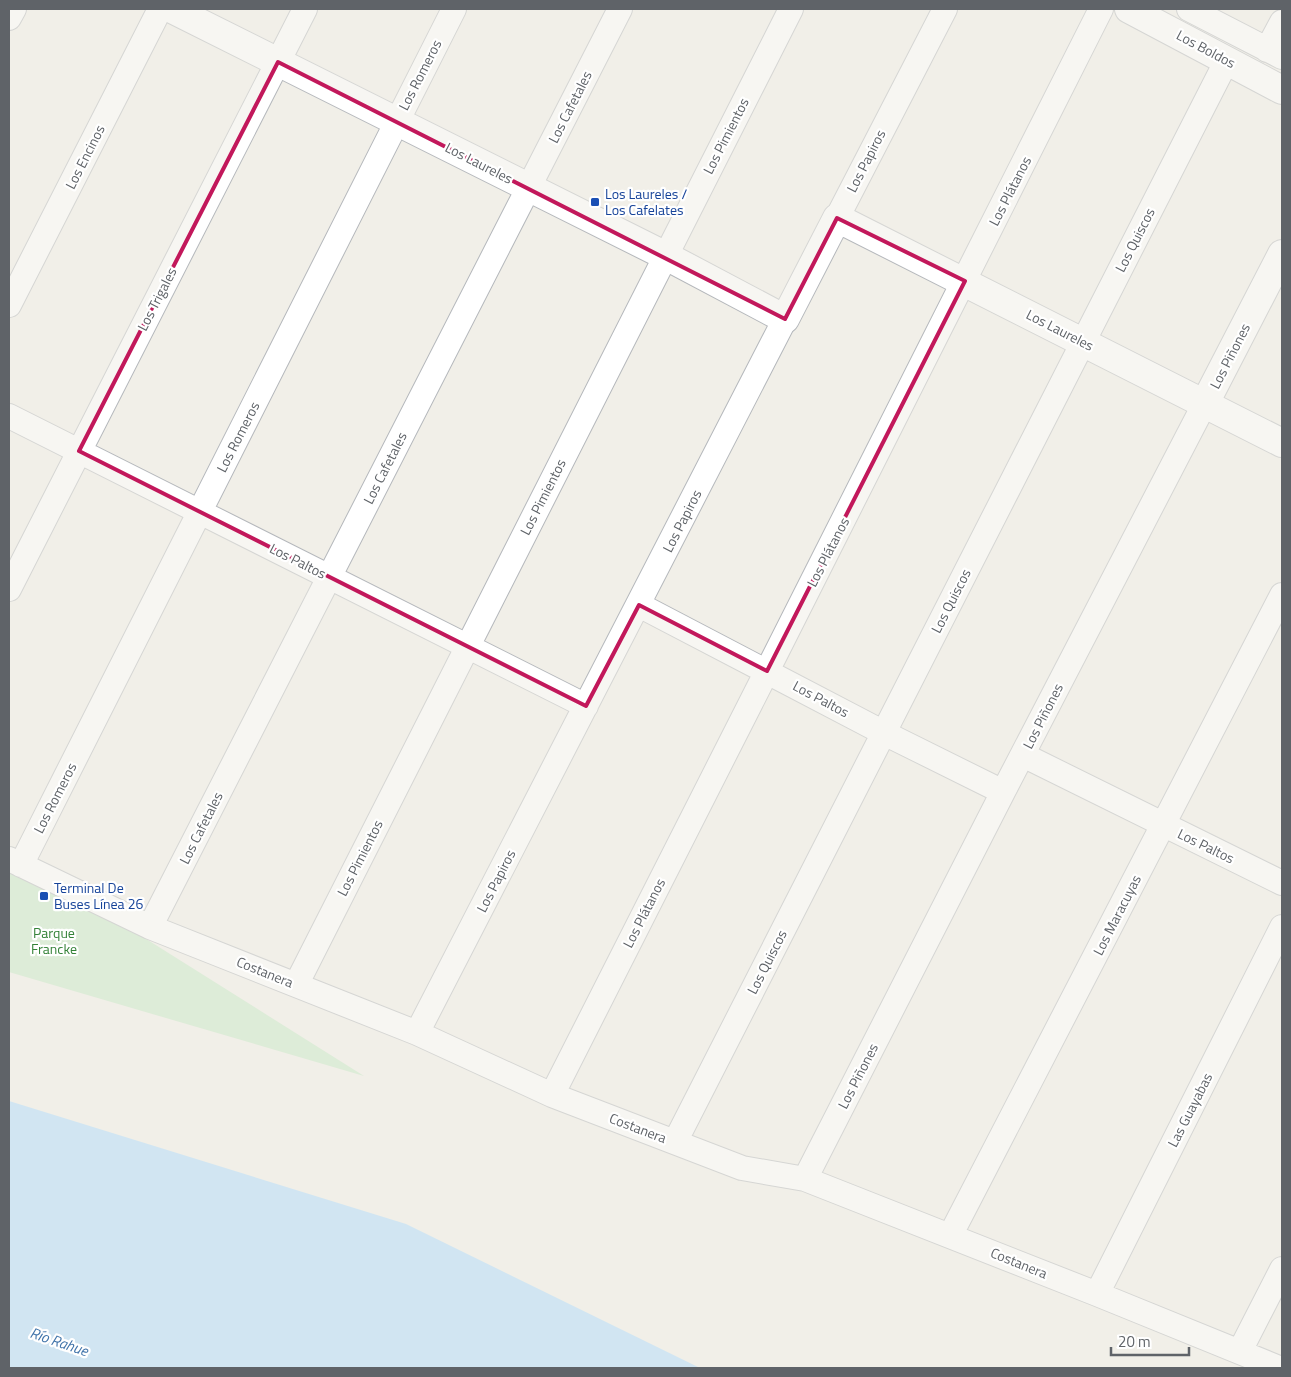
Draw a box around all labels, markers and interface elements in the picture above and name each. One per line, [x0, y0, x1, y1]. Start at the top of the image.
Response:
street label: Los Boldos [1173, 24, 1240, 73]
street label: Los Romeros [393, 36, 446, 114]
street label: Los Cafetales [542, 67, 597, 147]
street label: Los Pimientos [697, 94, 754, 178]
street label: Los Encinos [59, 121, 110, 192]
street label: Los Papiros [841, 126, 890, 196]
street label: Los Laureles [442, 137, 517, 189]
street label: Los Plátanos [983, 152, 1036, 229]
place label: Los Laureles / Los Cafelates [605, 183, 687, 220]
marker: Los Laureles / Los Cafelates [589, 196, 601, 208]
street label: Los Quiscos [1109, 204, 1160, 276]
street label: Los Trigales [132, 263, 182, 334]
street label: Los Laureles [1023, 304, 1098, 356]
street label: Los Piñones [1204, 319, 1255, 392]
street label: Los Romeros [211, 398, 264, 476]
street label: Los Cafetales [357, 428, 412, 508]
street label: Los Pimientos [514, 455, 571, 539]
street label: Los Papiros [657, 486, 706, 556]
street label: Los Plátanos [801, 513, 854, 590]
street label: Los Paltos [266, 537, 330, 584]
street label: Los Quiscos [925, 565, 976, 637]
street label: Los Paltos [789, 675, 853, 722]
street label: Los Piñones [1017, 679, 1068, 752]
street label: Los Romeros [28, 759, 81, 837]
street label: Los Cafetales [173, 788, 228, 868]
street label: Los Pimientos [331, 816, 388, 900]
street label: Los Paltos [1174, 823, 1238, 868]
street label: Los Papiros [471, 846, 520, 916]
street label: Los Maracuyas [1087, 871, 1146, 959]
street label: Los Plátanos [617, 874, 670, 951]
place label: Terminal De Buses Línea 26 [54, 877, 144, 914]
marker: Terminal De Buses Línea 26 [38, 890, 50, 902]
park label: Parque Francke [31, 922, 77, 959]
street label: Los Quiscos [741, 926, 792, 998]
street label: Costanera [234, 951, 297, 992]
street label: Los Piñones [832, 1039, 883, 1112]
street label: Las Guayabas [1162, 1069, 1217, 1151]
street label: Costanera [607, 1107, 670, 1148]
street label: Costanera [988, 1242, 1051, 1283]
water label: Río Rahue [27, 1321, 92, 1363]
scale bar [1111, 1324, 1188, 1356]
text: 20 m [1118, 1330, 1151, 1353]

